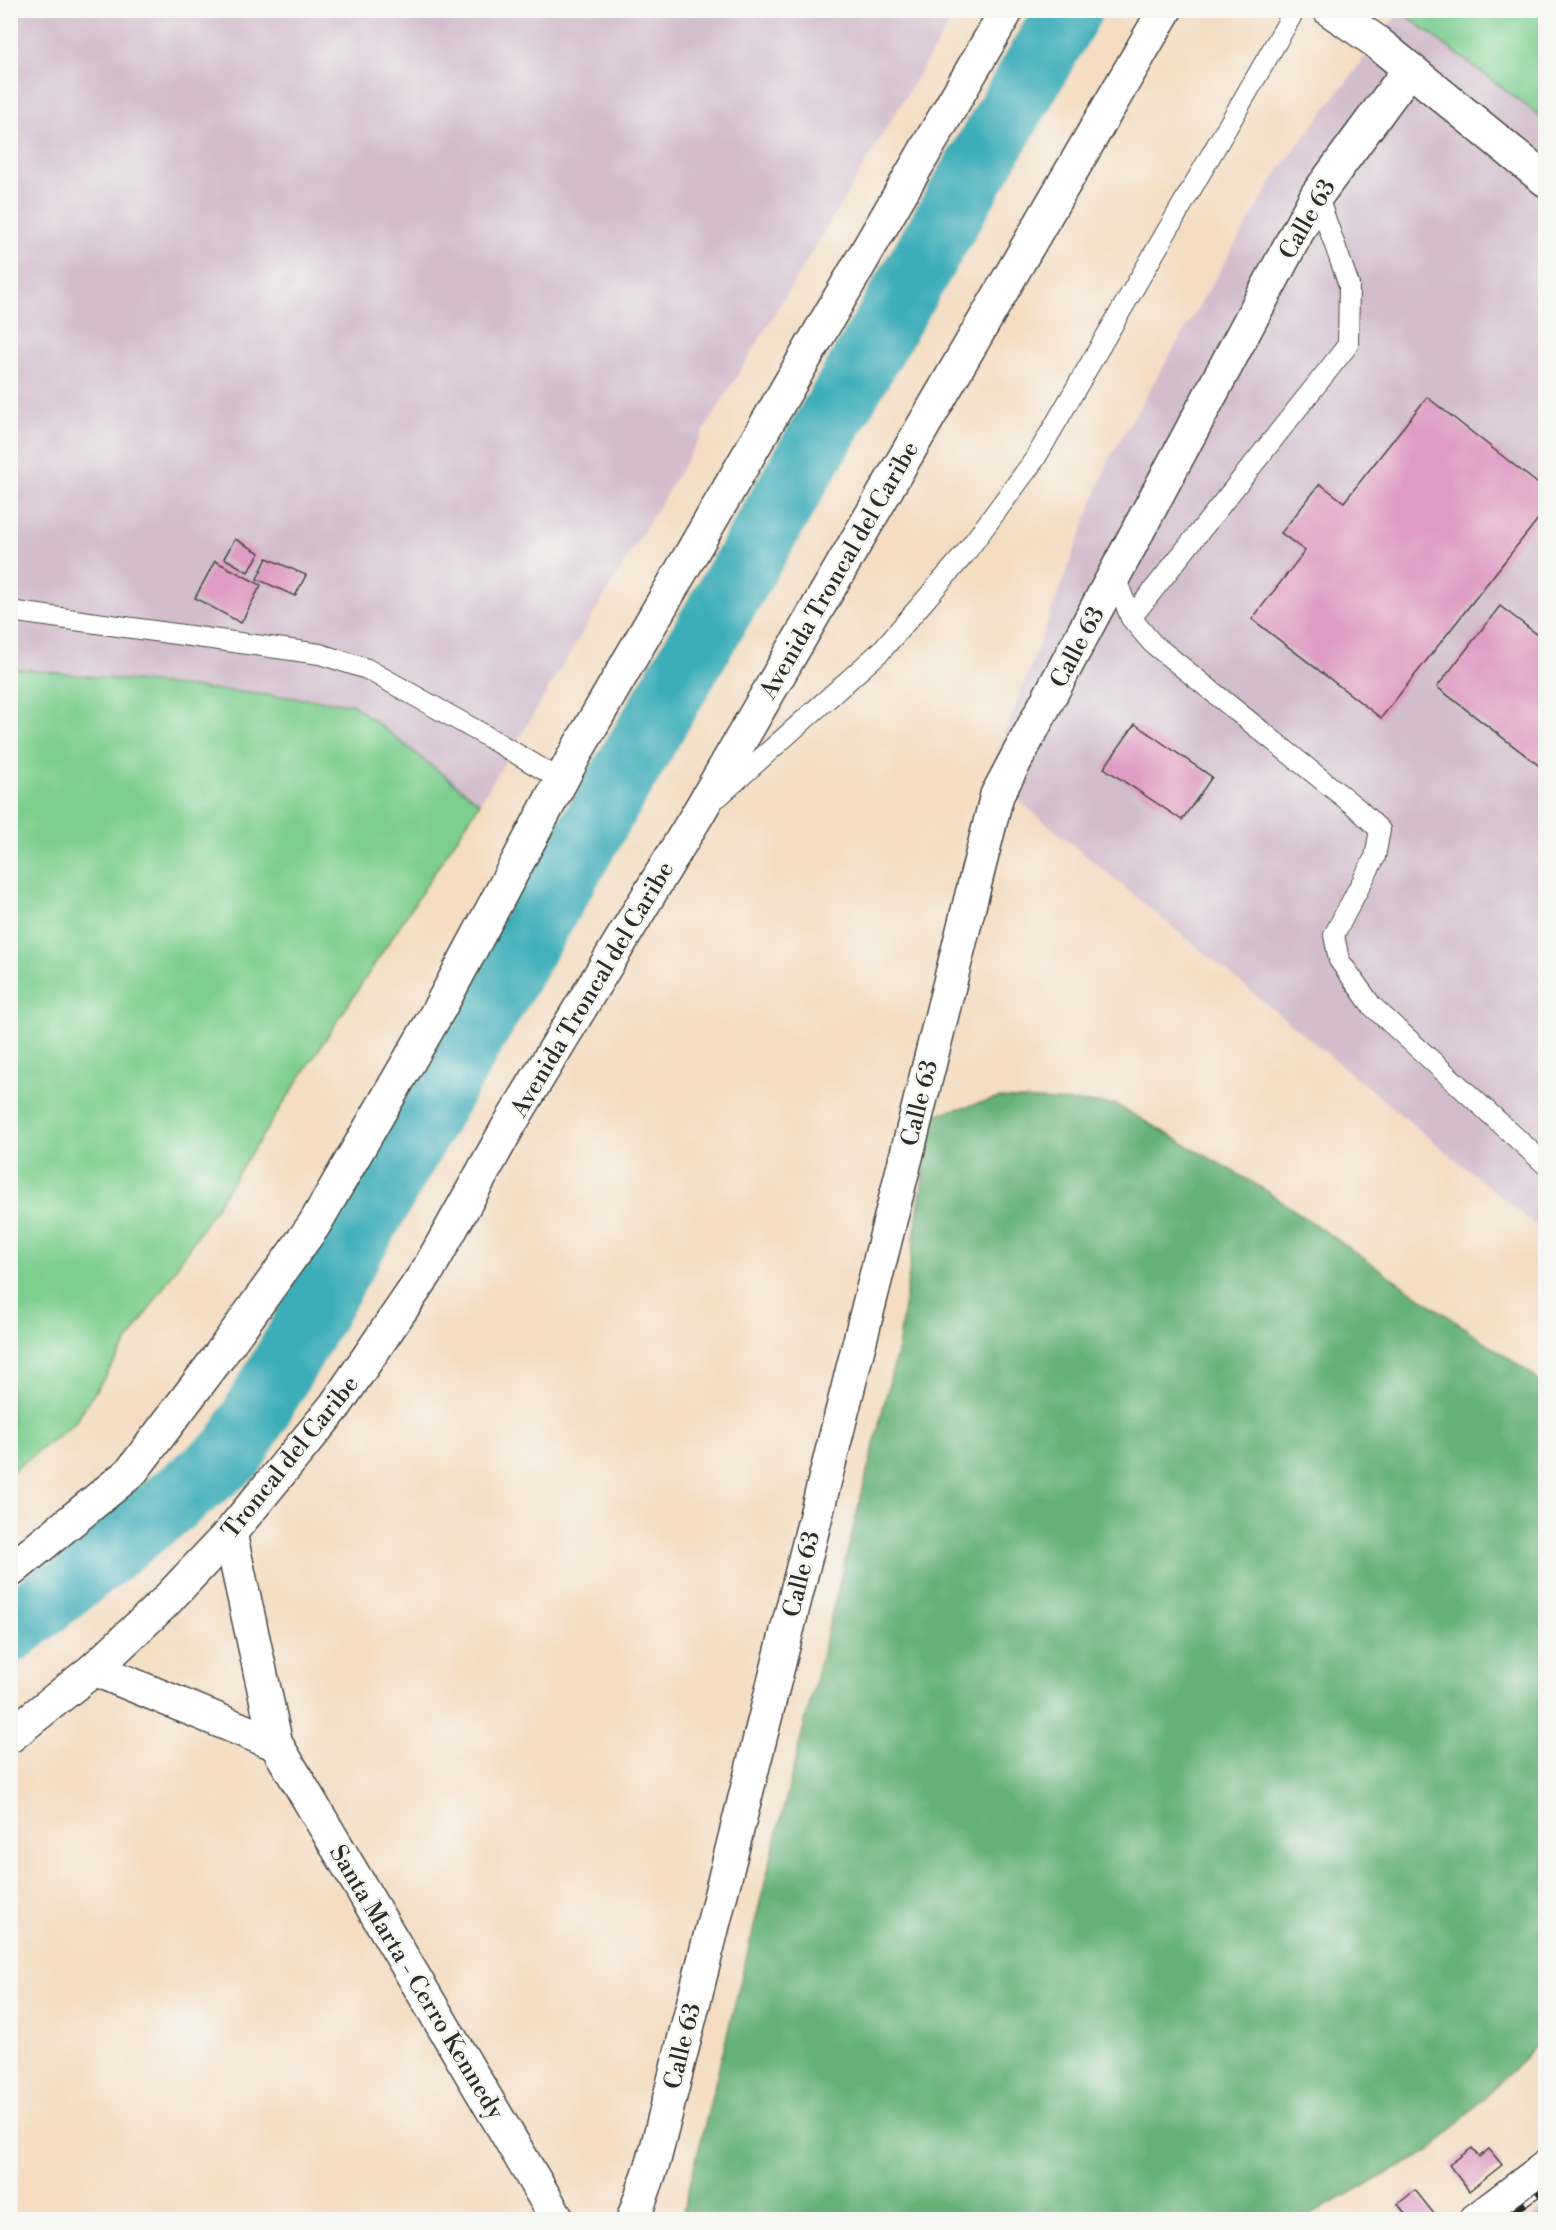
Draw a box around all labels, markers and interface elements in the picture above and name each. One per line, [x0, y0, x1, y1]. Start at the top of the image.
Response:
street label: Calle 63 [1273, 174, 1343, 265]
street label: Avenida Troncal del Caribe [753, 436, 926, 706]
street label: Calle 63 [1044, 602, 1112, 693]
street label: Avenida Troncal del Caribe [504, 856, 681, 1124]
street label: Calle 63 [895, 1057, 945, 1149]
street label: Troncal del Caribe [216, 1370, 366, 1545]
street label: Calle 63 [777, 1528, 827, 1620]
street label: Santa Marta - Cerro Kennedy [322, 1840, 510, 2125]
street label: Calle 63 [658, 2000, 708, 2092]

